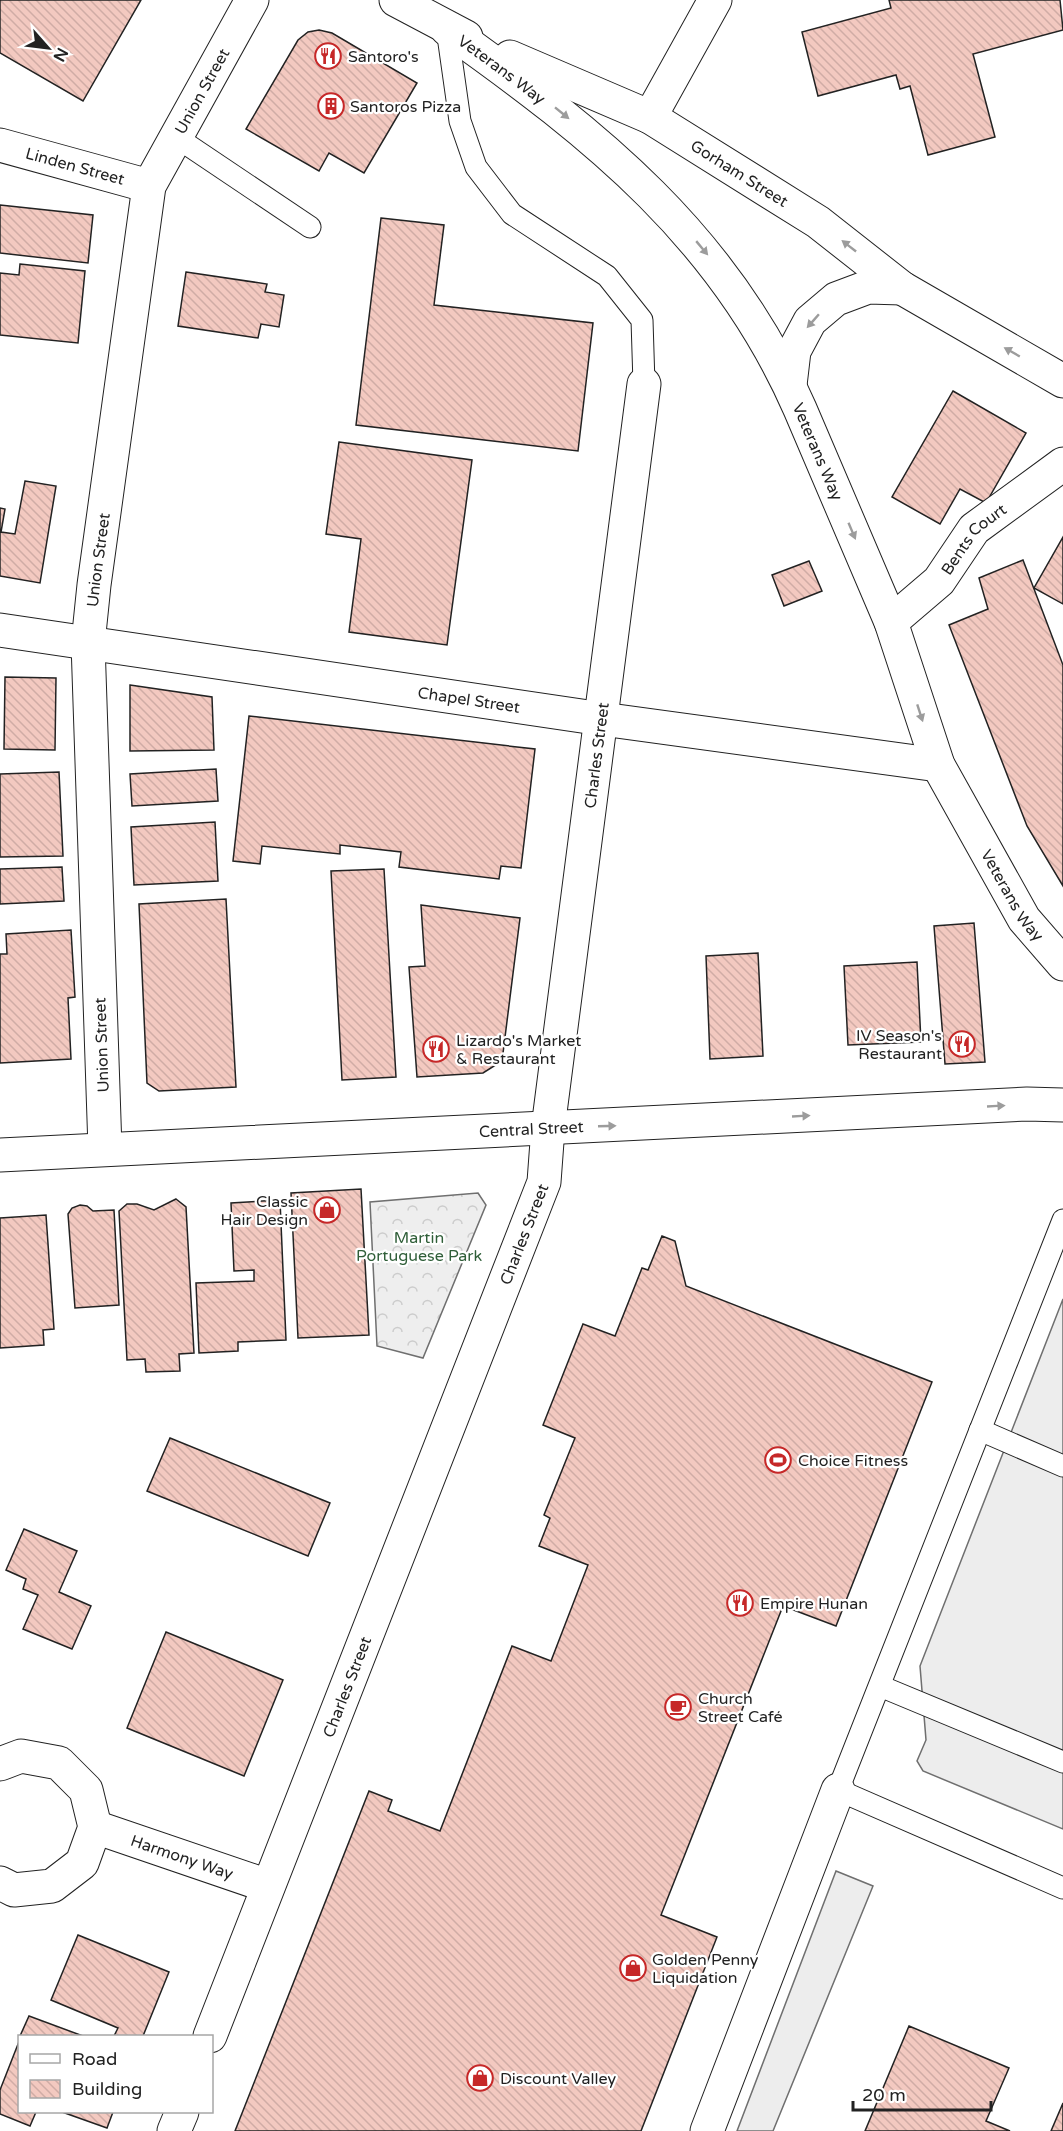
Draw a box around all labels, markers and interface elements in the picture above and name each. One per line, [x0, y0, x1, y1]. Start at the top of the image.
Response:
north arrow [18, 18, 78, 78]
street label: Veterans Way [454, 31, 550, 109]
restaurant icon: Santoro's [313, 41, 343, 71]
text: N [49, 44, 72, 65]
street label: Union Street [171, 45, 234, 138]
place label: Santoro's [348, 47, 419, 67]
building icon: Santoros Pizza [316, 91, 346, 121]
place label: Santoros Pizza [350, 97, 461, 117]
one-way arrow [554, 106, 569, 119]
street label: Gorham Street [687, 136, 792, 212]
street label: Linden Street [23, 144, 127, 190]
one-way arrow [695, 240, 708, 255]
one-way arrow [841, 240, 857, 253]
one-way arrow [807, 313, 820, 328]
one-way arrow [1004, 347, 1020, 358]
street label: Veterans Way [788, 400, 847, 504]
street label: Bents Court [937, 500, 1011, 579]
street label: Union Street [83, 512, 115, 608]
one-way arrow [847, 522, 857, 540]
street label: Chapel Street [416, 683, 521, 718]
street label: Charles Street [580, 701, 614, 810]
one-way arrow [916, 704, 926, 722]
street label: Veterans Way [976, 846, 1048, 946]
street label: Union Street [90, 997, 114, 1093]
place label: IV Season's Restaurant [856, 1026, 942, 1064]
restaurant icon: IV Season's Restaurant [947, 1029, 977, 1059]
place label: Lizardo's Market & Restaurant [456, 1031, 581, 1069]
restaurant icon: Lizardo's Market & Restaurant [421, 1034, 451, 1064]
one-way arrow [987, 1101, 1006, 1110]
one-way arrow [792, 1112, 811, 1121]
street label: Central Street [479, 1117, 584, 1142]
one-way arrow [597, 1121, 616, 1130]
street label: Charles Street [496, 1181, 553, 1288]
place label: Classic Hair Design [220, 1192, 308, 1230]
shop icon: Classic Hair Design [312, 1195, 342, 1225]
park label: Martin Portuguese Park [356, 1228, 482, 1266]
sports icon: Choice Fitness [763, 1445, 793, 1475]
place label: Choice Fitness [798, 1451, 908, 1471]
restaurant icon: Empire Hunan [725, 1588, 755, 1618]
place label: Empire Hunan [760, 1594, 868, 1614]
street label: Charles Street [319, 1634, 376, 1740]
place label: Church Street Café [698, 1689, 783, 1727]
cafe icon: Church Street Café [663, 1692, 693, 1722]
street label: Harmony Way [128, 1831, 236, 1885]
place label: Golden Penny Liquidation [652, 1950, 759, 1988]
shop icon: Golden Penny Liquidation [618, 1953, 648, 1983]
legend [18, 2035, 213, 2113]
text: Road [72, 2048, 117, 2070]
shop icon: Discount Valley [465, 2063, 495, 2093]
place label: Discount Valley [500, 2069, 616, 2089]
scale bar [853, 2074, 991, 2112]
text: Building [72, 2078, 142, 2100]
text: 20 m [862, 2084, 906, 2106]

